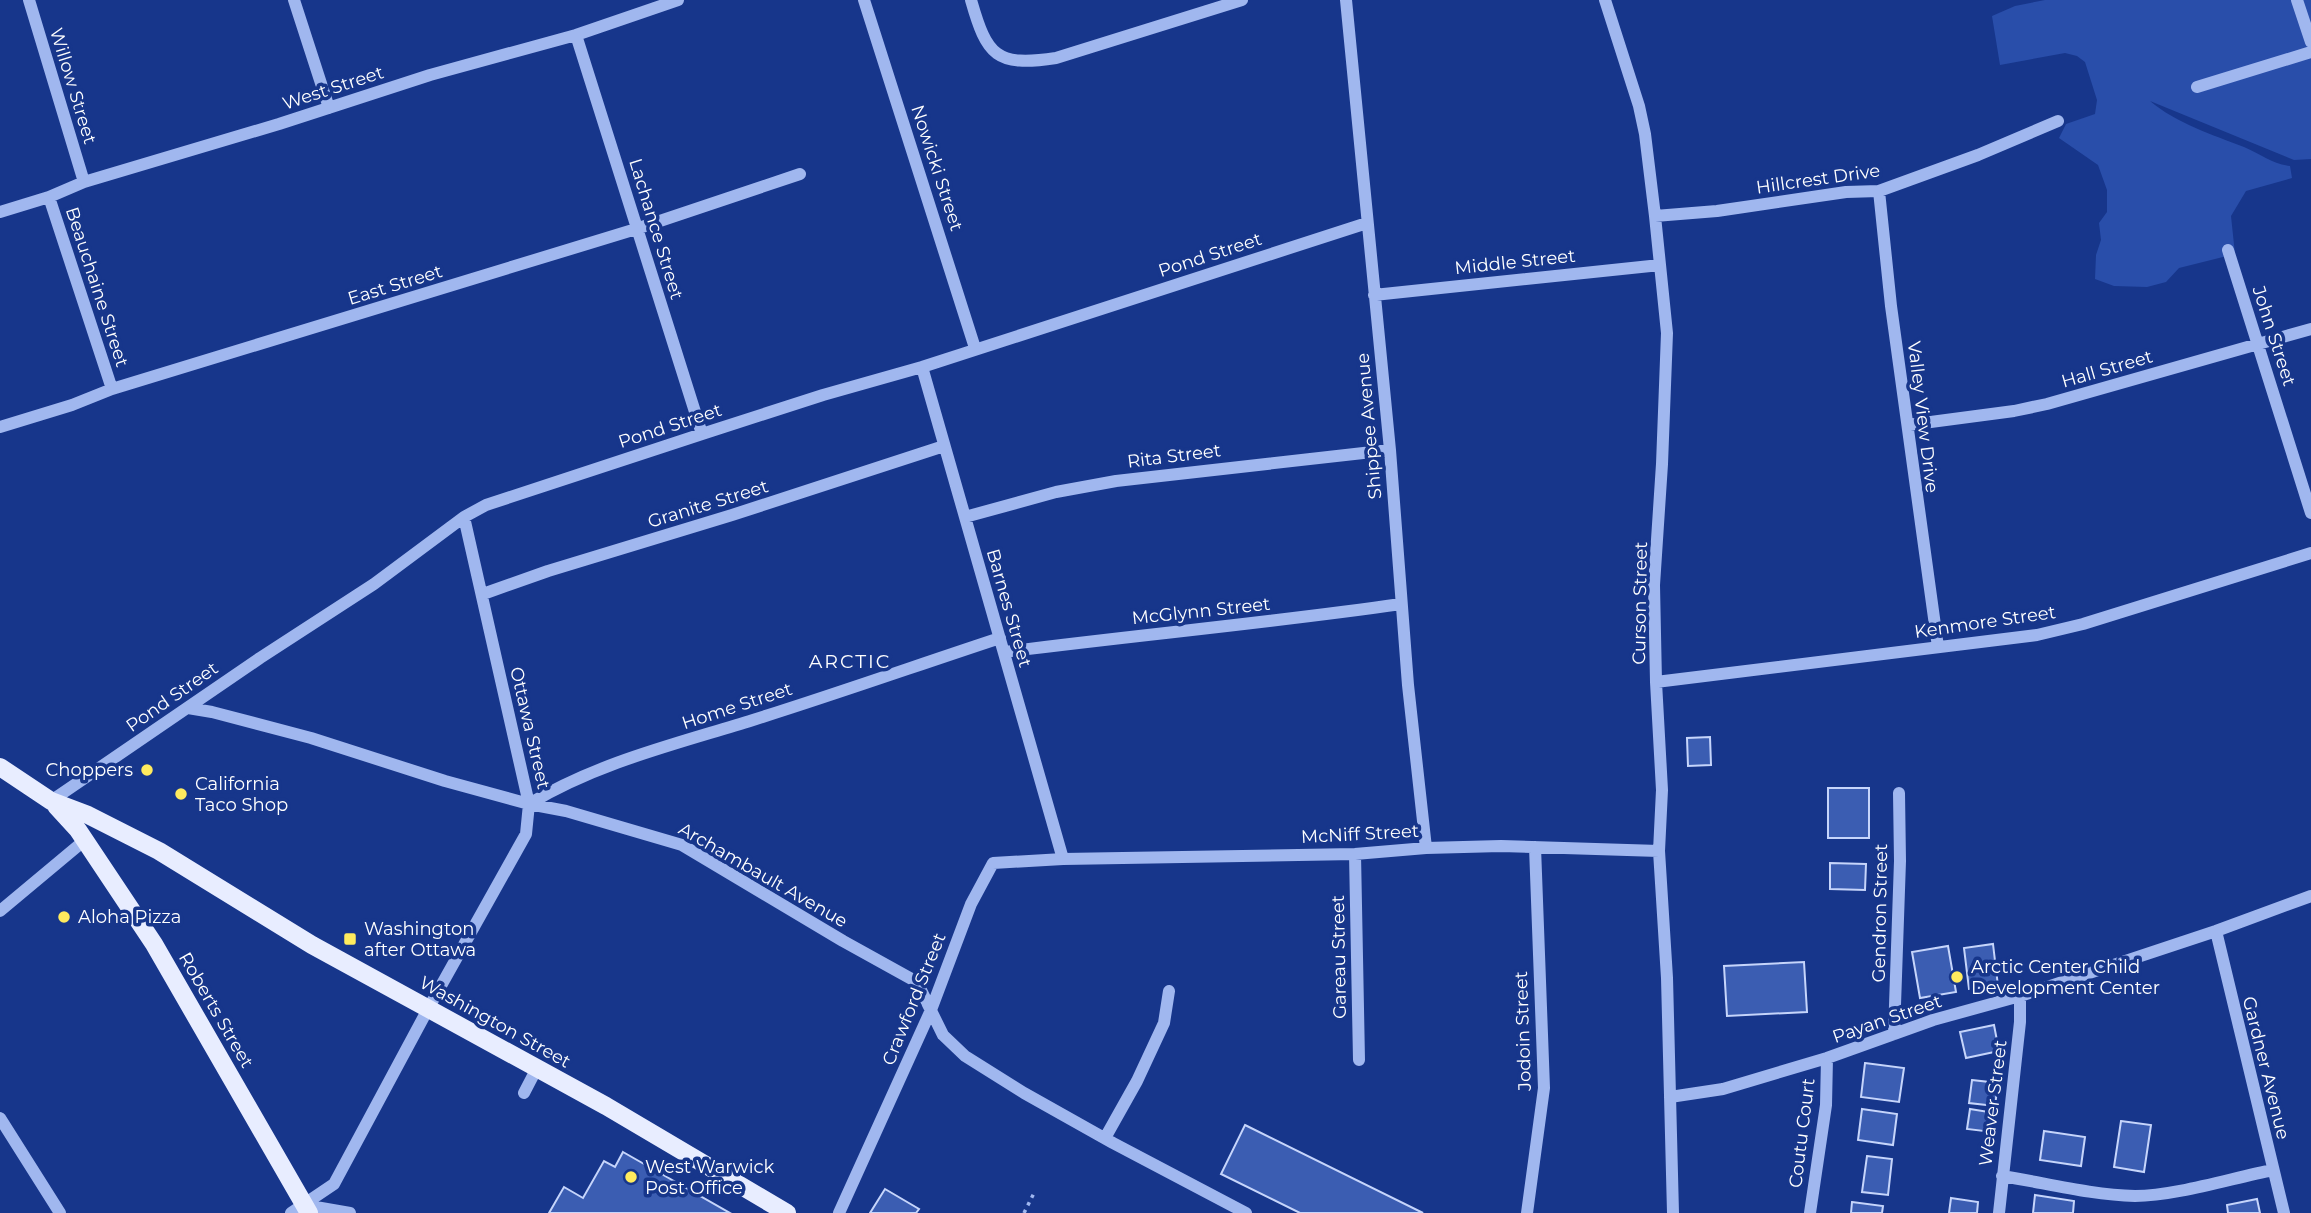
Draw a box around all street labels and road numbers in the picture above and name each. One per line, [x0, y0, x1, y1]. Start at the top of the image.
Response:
street label: Willow Street [45, 25, 101, 147]
street label: West Street [280, 61, 386, 115]
street label: Nowicki Street [906, 102, 968, 234]
street label: Lachance Street [624, 156, 688, 302]
street label: Hillcrest Drive [1755, 159, 1882, 199]
street label: Beauchaine Street [61, 204, 133, 370]
street label: Pond Street [1155, 228, 1265, 282]
street label: Middle Street [1454, 245, 1576, 279]
street label: East Street [345, 260, 445, 310]
street label: John Street [2247, 282, 2300, 389]
street label: Valley View Drive [1903, 340, 1943, 494]
street label: Hall Street [2059, 345, 2155, 393]
street label: Shippee Avenue [1352, 352, 1386, 500]
street label: Pond Street [615, 399, 725, 453]
street label: Rita Street [1126, 439, 1222, 473]
street label: Granite Street [645, 475, 771, 533]
street label: Curson Street [1628, 541, 1652, 665]
street label: Barnes Street [982, 546, 1036, 670]
street label: McGlynn Street [1131, 593, 1271, 629]
street label: Kenmore Street [1913, 601, 2057, 643]
street label: Pond Street [122, 657, 222, 737]
street label: Ottawa Street [505, 665, 555, 791]
street label: Home Street [679, 678, 795, 734]
street label: Archambault Avenue [675, 818, 851, 932]
street label: McNiff Street [1300, 820, 1420, 848]
street label: Gendron Street [1868, 843, 1892, 983]
street label: Gareau Street [1327, 895, 1351, 1019]
street label: Crawford Street [877, 929, 951, 1069]
street label: Roberts Street [174, 948, 258, 1072]
street label: Washington Street [416, 971, 574, 1073]
street label: Jodoin Street [1510, 971, 1536, 1092]
street label: Payan Street [1829, 990, 1945, 1048]
street label: Gardner Avenue [2238, 994, 2294, 1142]
street label: Weaver Street [1974, 1039, 2012, 1167]
street label: Coutu Court [1784, 1077, 1820, 1189]

